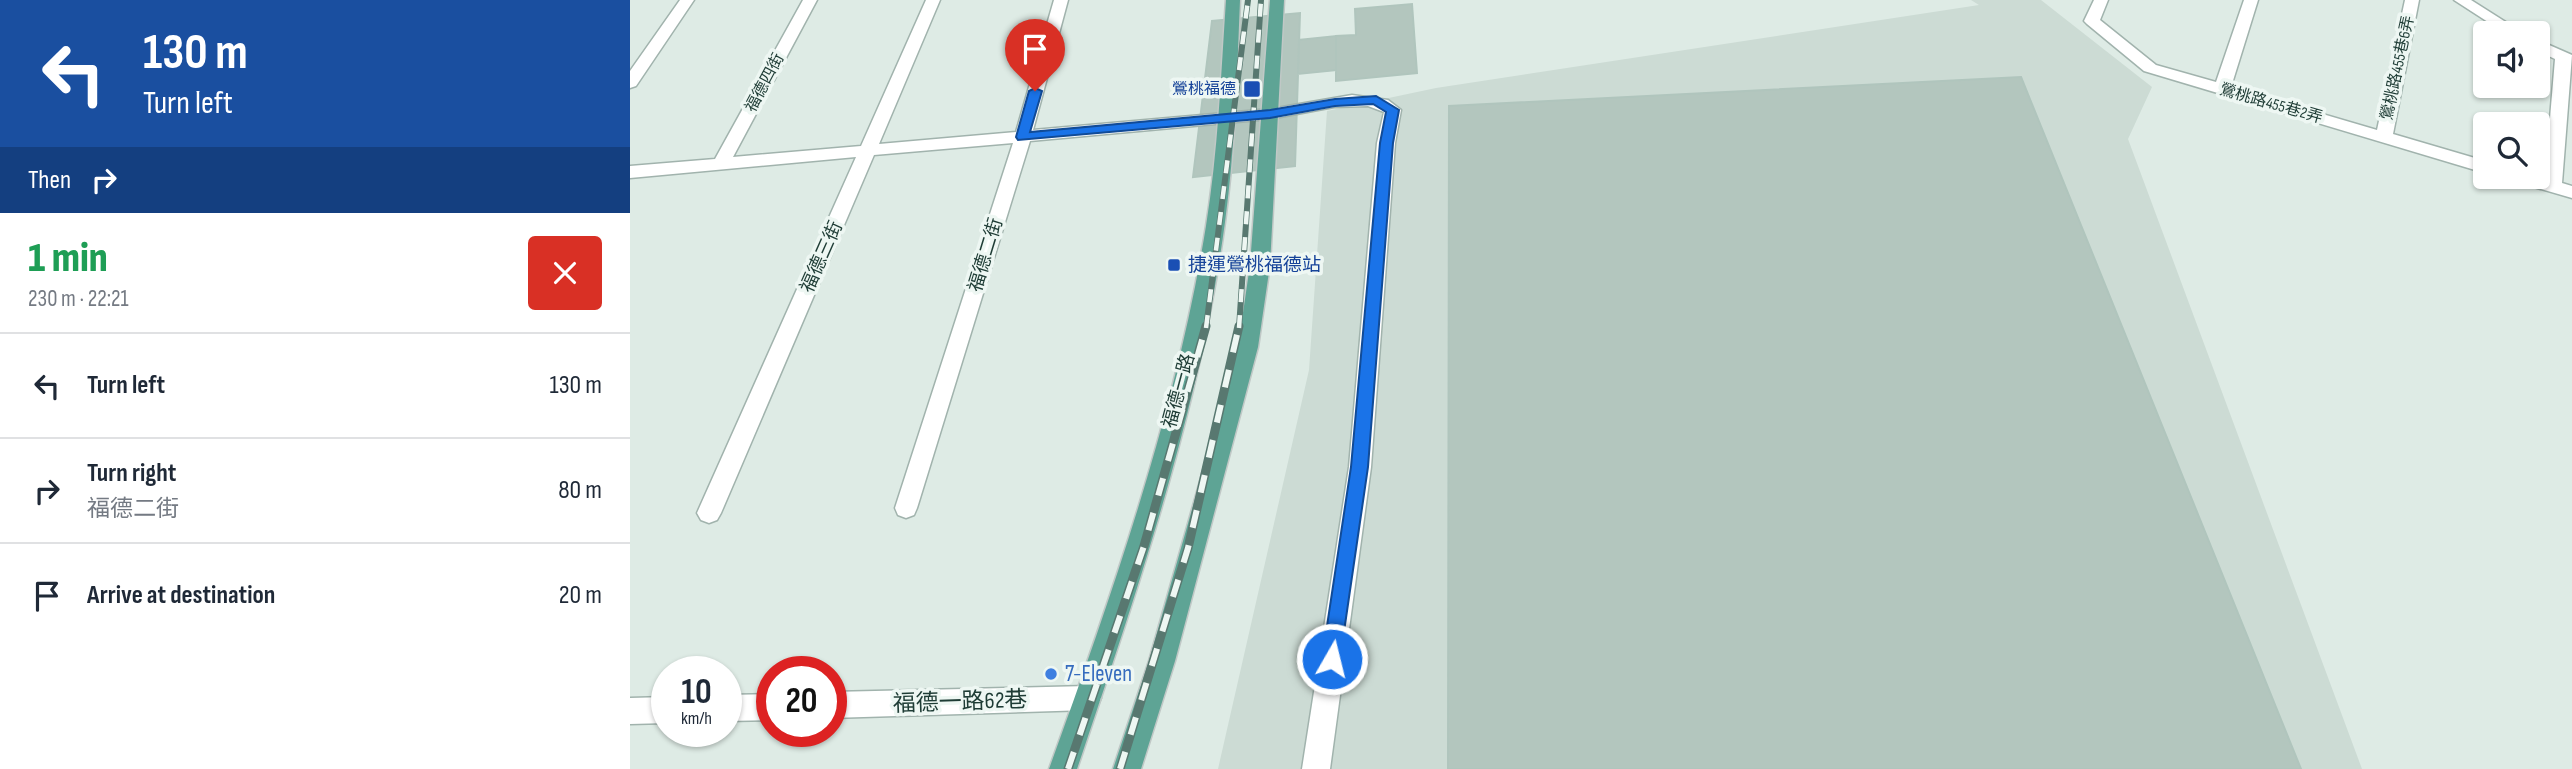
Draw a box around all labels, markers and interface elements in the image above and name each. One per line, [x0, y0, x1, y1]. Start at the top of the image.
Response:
street label: 鶯桃路455巷6弄 [2378, 14, 2418, 122]
pin [1005, 19, 1065, 91]
map controls [2473, 21, 2550, 189]
button: sound [2473, 21, 2550, 98]
text: 130 m [143, 24, 248, 83]
icon: left [28, 28, 119, 119]
icon: arrive [1016, 30, 1054, 68]
street label: 福德四街 [742, 50, 788, 116]
marker: 鶯桃福德 [1242, 79, 1262, 99]
place label: 鶯桃福德 [1172, 80, 1236, 99]
street label: 鶯桃路455巷2弄 [2217, 80, 2325, 128]
text: Turn left [143, 84, 233, 123]
button: search [2473, 112, 2550, 189]
icon: right [85, 161, 123, 199]
text: Then [28, 165, 71, 196]
street label: 福德二街 [964, 215, 1008, 295]
street label: 福德三街 [796, 218, 848, 296]
text: 1 min [28, 233, 108, 284]
button: close [528, 236, 602, 310]
place label: 捷運鶯桃福德站 [1188, 254, 1321, 277]
marker: 捷運鶯桃福德站 [1166, 257, 1182, 273]
text: 230 m · 22:21 [28, 285, 129, 313]
street label: 福德一路 [1158, 351, 1200, 431]
icon: left [28, 367, 66, 405]
text: Turn left [87, 370, 165, 401]
text: 130 m [550, 370, 602, 401]
text: Turn right [87, 458, 176, 489]
icon: right [28, 472, 66, 510]
text: 80 m [558, 475, 602, 506]
text: 福德二街 [87, 495, 179, 523]
icon: arrive [28, 577, 66, 615]
text: Arrive at destination [87, 580, 275, 611]
text: 20 m [559, 580, 602, 611]
position arrow [1295, 622, 1369, 696]
speed limit sign: 20 [756, 656, 847, 747]
place label: 7-Eleven [1065, 660, 1132, 688]
marker: 7-Eleven [1043, 666, 1059, 682]
text: 10 [681, 671, 712, 714]
street label: 福德一路62巷 [892, 686, 1028, 718]
text: km/h [681, 708, 712, 729]

